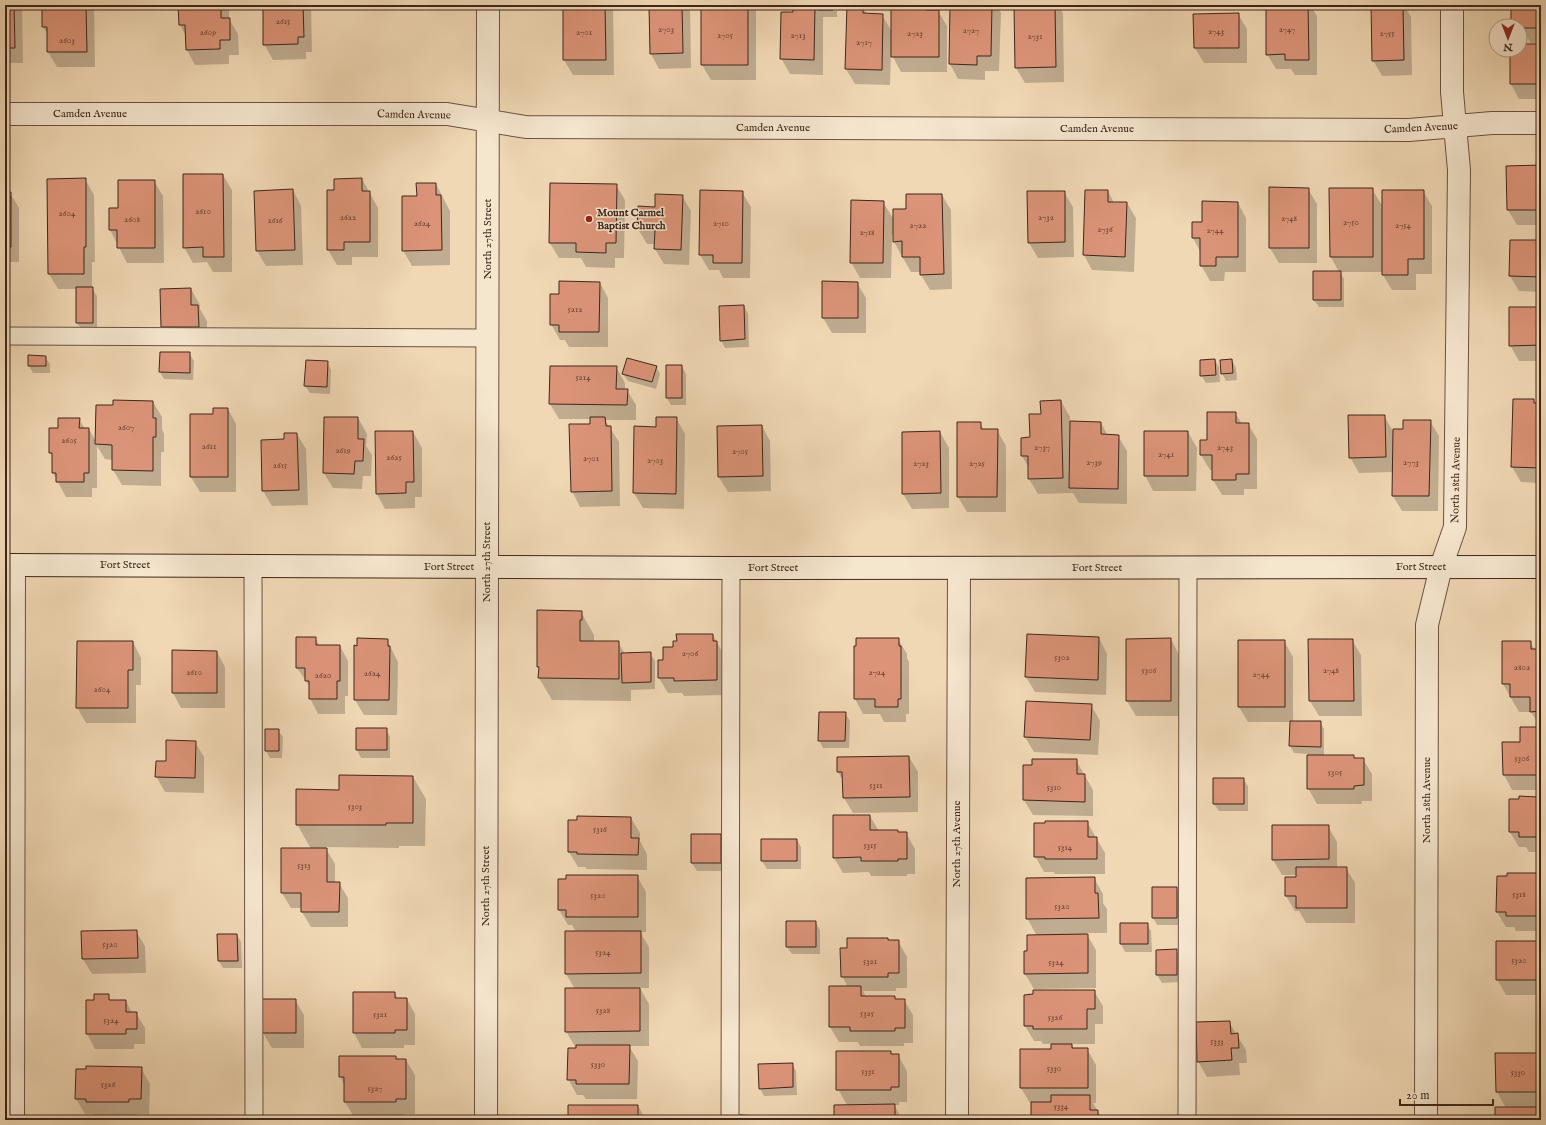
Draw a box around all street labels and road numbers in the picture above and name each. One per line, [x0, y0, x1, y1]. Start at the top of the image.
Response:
street label: Camden Avenue [53, 107, 127, 121]
street label: Camden Avenue [377, 107, 451, 123]
street label: Camden Avenue [1384, 119, 1458, 137]
street label: Camden Avenue [736, 121, 810, 135]
street label: Camden Avenue [1060, 122, 1134, 136]
street label: North 27th Street [481, 198, 495, 279]
street label: North 28th Avenue [1448, 437, 1464, 523]
street label: North 27th Street [480, 521, 494, 602]
street label: Fort Street [100, 558, 150, 572]
street label: Fort Street [424, 560, 474, 574]
street label: Fort Street [1396, 560, 1446, 574]
street label: Fort Street [748, 561, 798, 575]
street label: Fort Street [1072, 561, 1122, 575]
street label: North 28th Avenue [1420, 757, 1434, 843]
street label: North 27th Avenue [950, 800, 964, 888]
street label: North 27th Street [479, 845, 493, 926]

